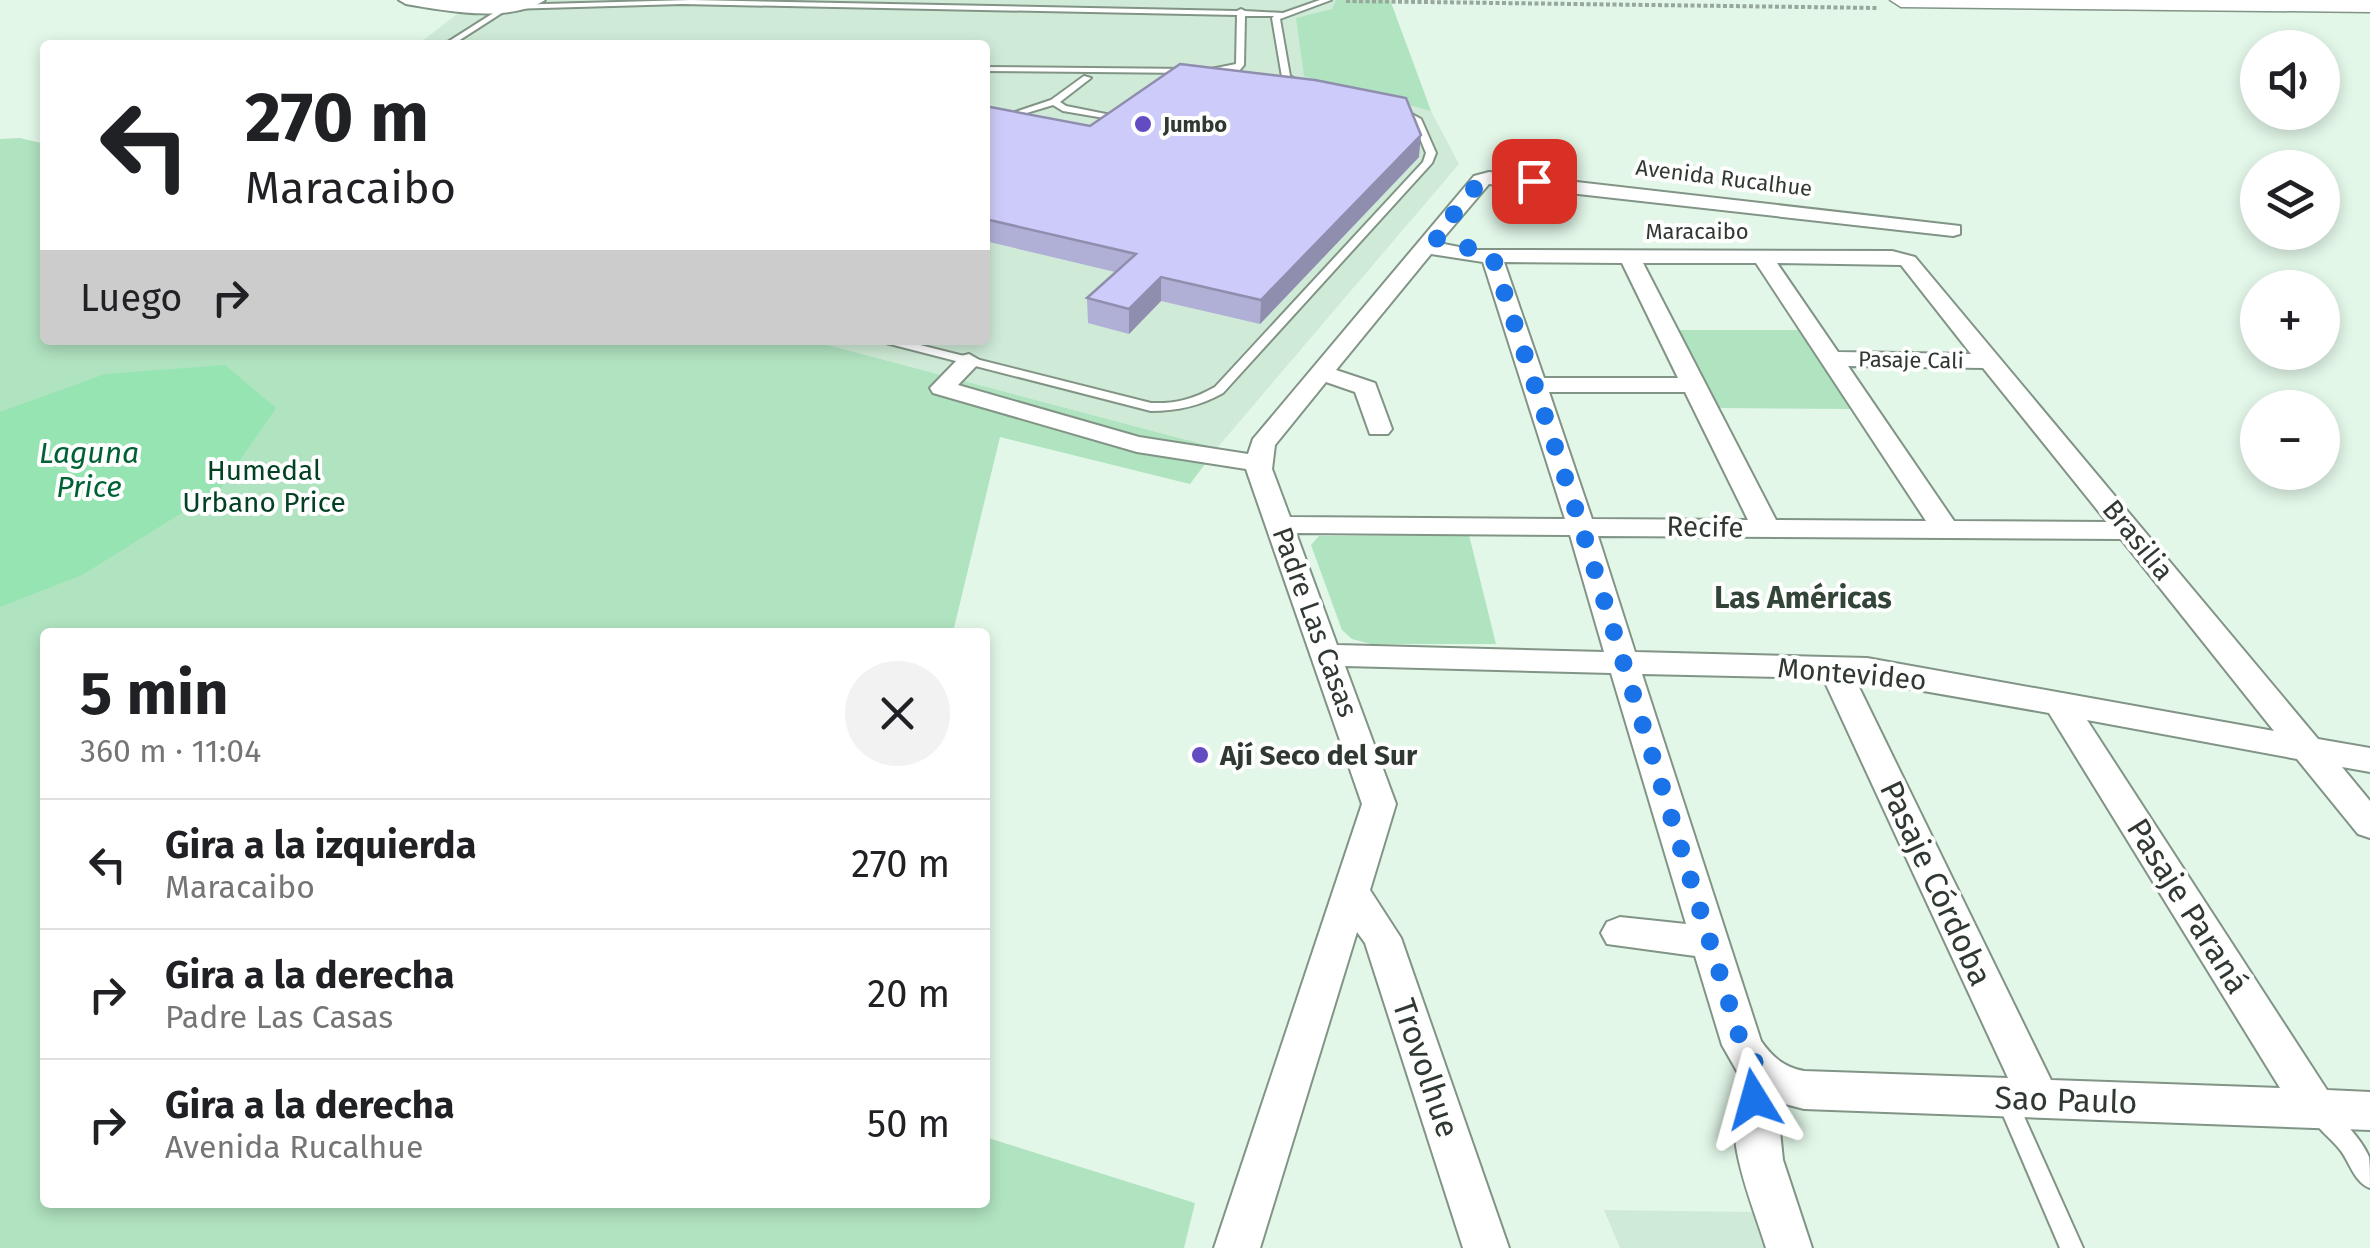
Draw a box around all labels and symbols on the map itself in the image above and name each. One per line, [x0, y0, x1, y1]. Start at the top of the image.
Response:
place label: Jumbo [1162, 111, 1227, 138]
marker: Jumbo [1132, 113, 1154, 135]
pin [1492, 139, 1577, 224]
street label: Avenida Rucalhue [1634, 154, 1814, 202]
street label: Maracaibo [1645, 218, 1749, 245]
street label: Pasaje Cali [1858, 346, 1964, 374]
water label: Laguna Price [39, 435, 139, 505]
park label: Humedal Urbano Price [182, 454, 346, 519]
street label: Brasilia [2096, 493, 2180, 587]
street label: Recife [1666, 510, 1744, 544]
street label: Padre Las Casas [1265, 523, 1365, 721]
district label: Las Américas [1714, 580, 1892, 616]
street label: Montevideo [1776, 651, 1928, 697]
place label: Ají Seco del Sur [1219, 739, 1418, 772]
marker: Ají Seco del Sur [1189, 744, 1211, 766]
street label: Pasaje Córdoba [1872, 774, 2000, 992]
street label: Pasaje Paraná [2119, 811, 2257, 1001]
street label: Trovolhue [1385, 994, 1467, 1142]
position arrow [1702, 1047, 1806, 1151]
street label: Sao Paulo [1994, 1079, 2138, 1121]

